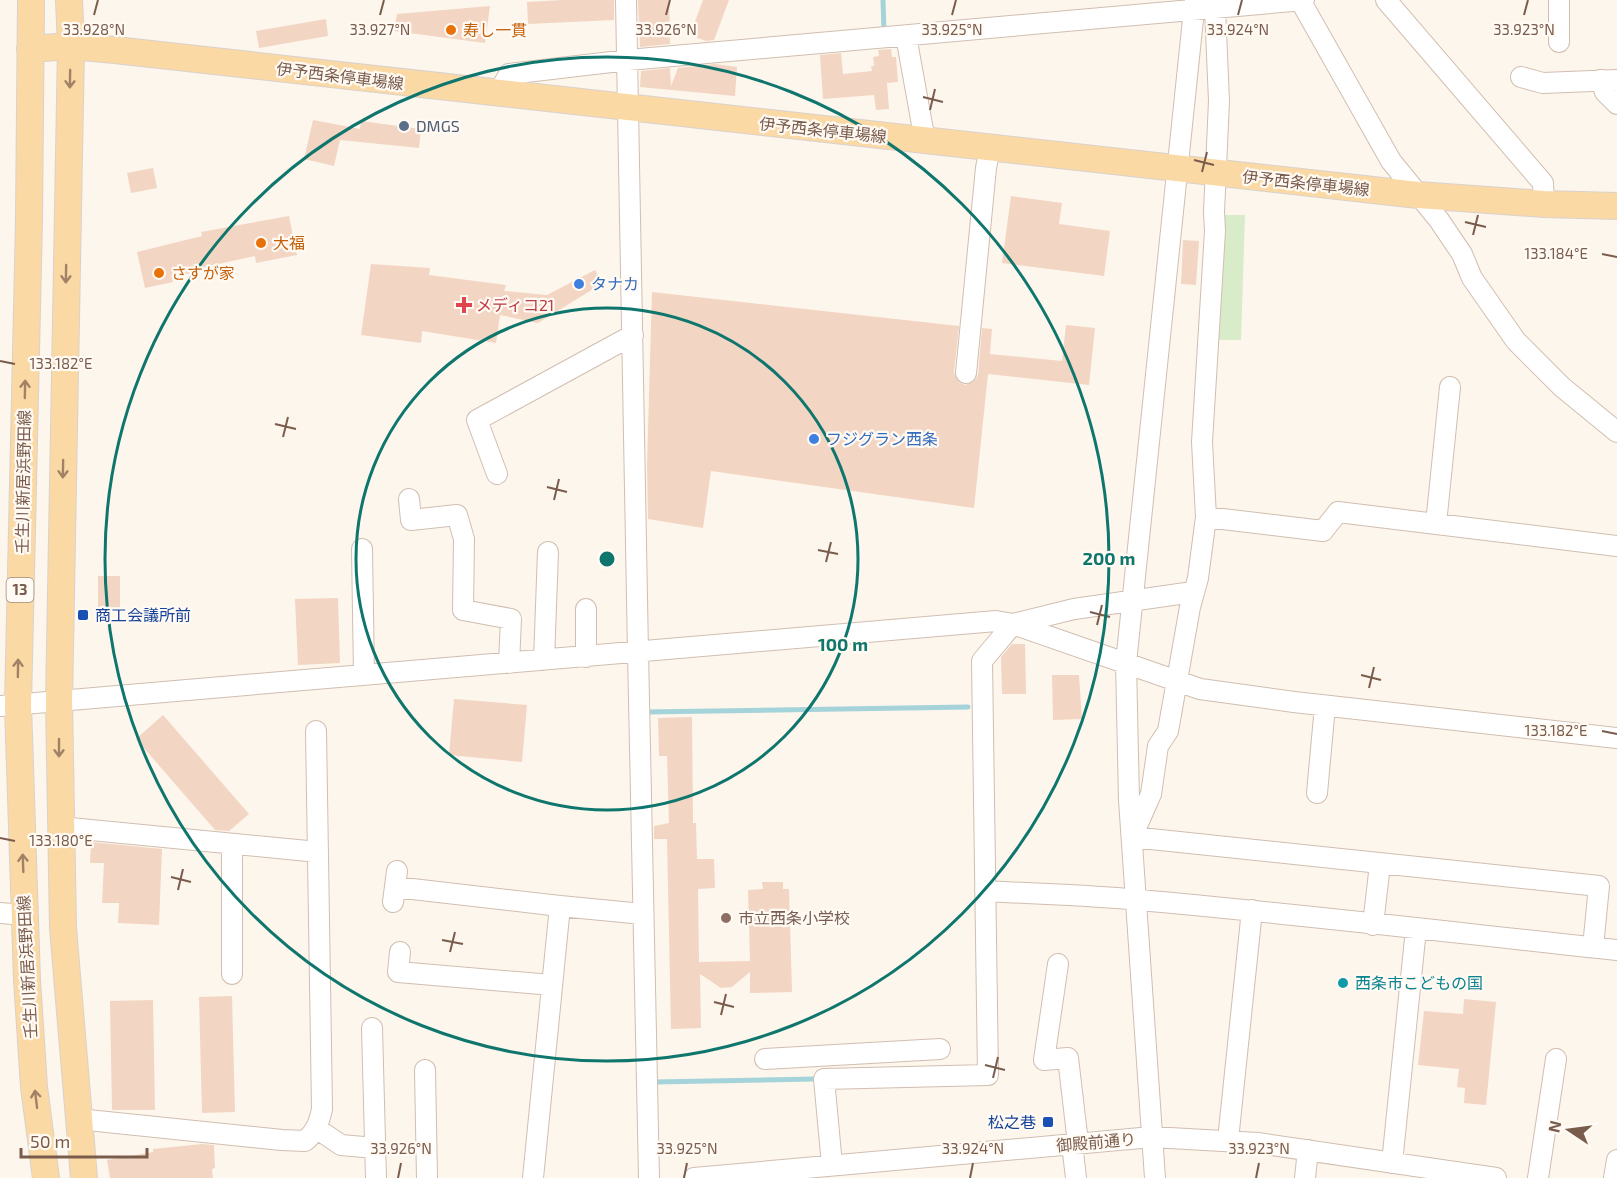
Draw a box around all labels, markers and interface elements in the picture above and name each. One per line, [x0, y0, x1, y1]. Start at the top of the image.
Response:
text: 33.928°N [63, 20, 125, 38]
text: 33.927°N [350, 20, 410, 38]
place label: 寿し一貫 [463, 20, 527, 39]
text: 33.926°N [635, 20, 697, 38]
text: 33.925°N [921, 20, 983, 38]
text: 33.924°N [1207, 20, 1269, 38]
text: 33.923°N [1493, 20, 1555, 38]
marker: 寿し一貫 [444, 23, 458, 37]
street label: 伊予西条停車場線 [275, 58, 405, 93]
one-way arrow [65, 69, 76, 89]
street label: 伊予西条停車場線 [758, 113, 888, 146]
place label: DMGS [416, 116, 460, 135]
marker: DMGS [397, 119, 411, 133]
street label: 伊予西条停車場線 [1241, 166, 1371, 199]
place label: 大福 [273, 233, 305, 252]
marker: 大福 [254, 236, 268, 250]
text: 133.184°E [1524, 244, 1588, 262]
place label: さすが家 [171, 263, 235, 282]
one-way arrow [60, 264, 72, 284]
marker: さすが家 [152, 266, 166, 280]
place label: タナカ [591, 274, 639, 293]
marker: タナカ [572, 277, 586, 291]
place label: メディコ21 [476, 295, 554, 314]
marker: メディコ21 [457, 298, 471, 312]
text: 133.182°E [30, 354, 92, 372]
one-way arrow [19, 379, 31, 399]
street label: 壬生川新居浜野田線 [12, 410, 33, 554]
place label: フジグラン西条 [826, 429, 938, 448]
marker: フジグラン西条 [807, 432, 821, 446]
one-way arrow [58, 459, 69, 479]
text: 200 m [1083, 547, 1135, 569]
centre of rings [597, 549, 617, 569]
road number: 13 [7, 578, 34, 602]
place label: 商工会議所前 [95, 605, 191, 624]
marker: 商工会議所前 [76, 608, 90, 622]
text: 100 m [818, 633, 868, 655]
one-way arrow [13, 658, 24, 678]
text: 133.182°E [1525, 721, 1587, 739]
one-way arrow [54, 738, 65, 758]
text: 133.180°E [29, 831, 93, 849]
one-way arrow [17, 853, 28, 873]
street label: 壬生川新居浜野田線 [13, 895, 40, 1039]
place label: 市立西条小学校 [738, 908, 850, 927]
marker: 市立西条小学校 [719, 911, 733, 925]
place label: 西条市こどもの国 [1355, 973, 1483, 992]
marker: 西条市こどもの国 [1336, 976, 1350, 990]
one-way arrow [30, 1090, 41, 1110]
north arrow [1539, 1100, 1599, 1160]
place label: 松之巷 [988, 1112, 1036, 1131]
marker: 松之巷 [1041, 1115, 1055, 1129]
text: N [1543, 1119, 1564, 1134]
scale bar [21, 1121, 147, 1159]
street label: 御殿前通り [1055, 1129, 1137, 1154]
text: 50 m [30, 1130, 70, 1152]
text: 33.926°N [370, 1139, 432, 1157]
text: 33.925°N [656, 1139, 718, 1157]
text: 33.924°N [942, 1139, 1004, 1157]
text: 33.923°N [1228, 1139, 1290, 1157]

